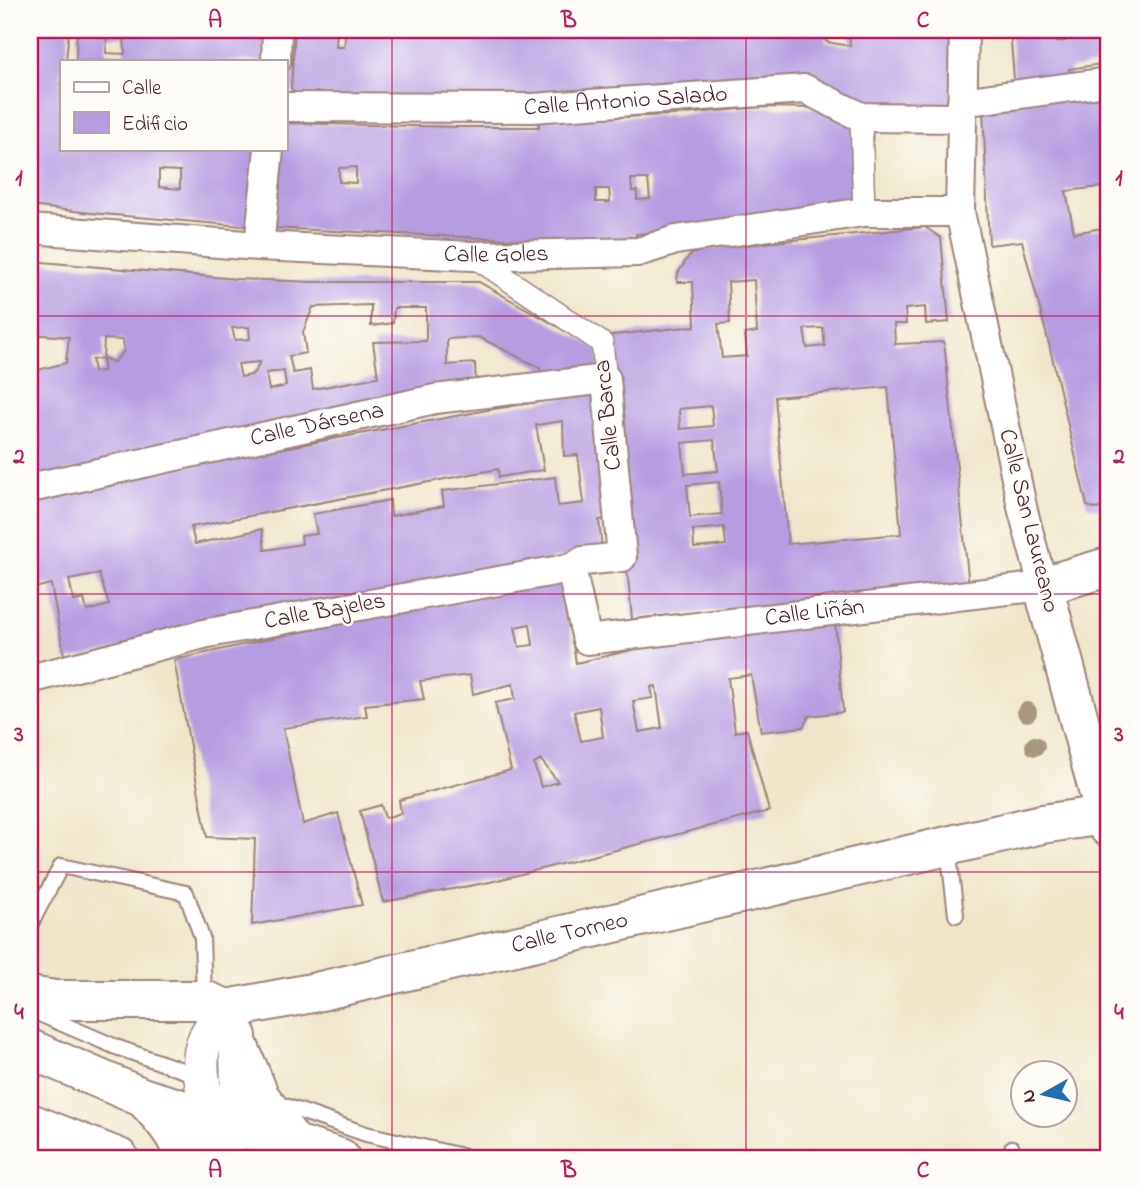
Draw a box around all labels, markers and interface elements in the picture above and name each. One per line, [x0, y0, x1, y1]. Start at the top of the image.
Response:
text: A [208, 5, 222, 38]
text: B [560, 5, 577, 38]
text: C [917, 5, 930, 38]
legend [60, 60, 287, 150]
text: Calle [122, 74, 162, 104]
street label: Calle Antonio Salado [524, 77, 729, 126]
text: Edificio [122, 110, 188, 140]
text: 1 [15, 163, 23, 196]
text: 1 [1115, 163, 1123, 196]
street label: Calle Goles [443, 237, 549, 274]
street label: Calle Barca [586, 358, 632, 472]
street label: Calle Dársena [247, 393, 387, 457]
street label: Calle San Laureano [988, 425, 1068, 617]
text: 2 [12, 441, 25, 474]
text: 2 [1112, 441, 1125, 474]
street label: Calle Bajeles [262, 584, 388, 640]
street label: Calle Liñán [763, 590, 866, 636]
text: 3 [13, 719, 24, 752]
text: 3 [1113, 719, 1124, 752]
street label: Calle Torneo [508, 903, 632, 964]
text: 4 [14, 997, 24, 1030]
text: 4 [1114, 997, 1124, 1030]
north arrow [1009, 1058, 1078, 1128]
text: N [1015, 1088, 1044, 1104]
text: A [208, 1155, 222, 1188]
text: B [560, 1155, 577, 1188]
text: C [917, 1155, 930, 1188]

